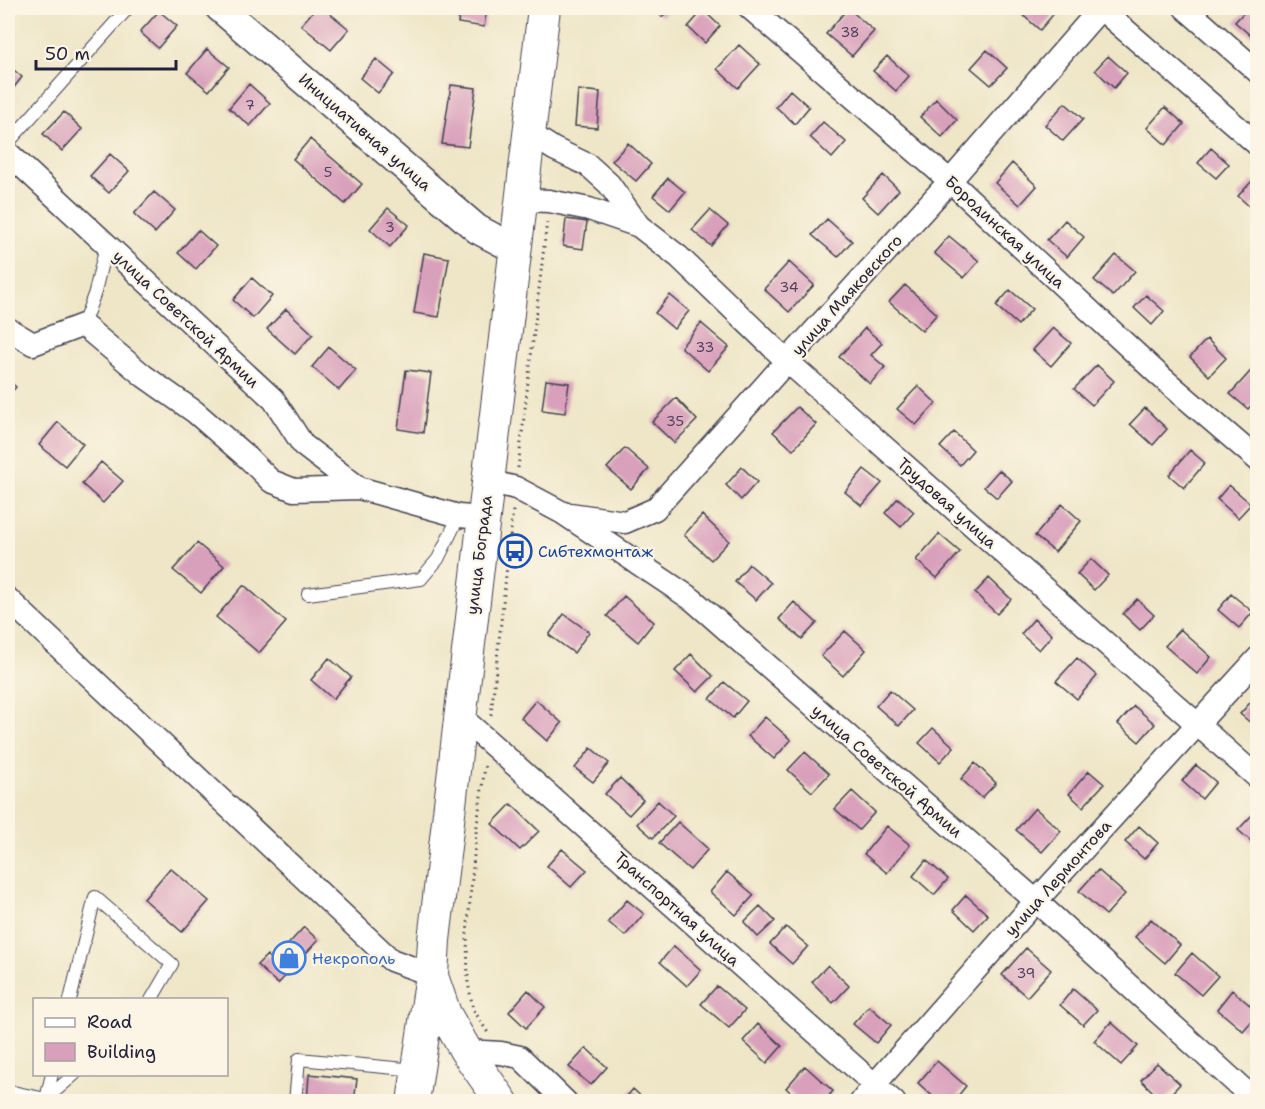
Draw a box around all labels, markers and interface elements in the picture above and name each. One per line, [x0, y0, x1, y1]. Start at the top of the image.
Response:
house number: 38 [840, 23, 860, 41]
scale bar [36, 33, 176, 71]
text: 50 m [45, 42, 90, 66]
street label: Инициативная улица [294, 69, 436, 195]
house number: 7 [245, 96, 255, 114]
house number: 5 [324, 163, 332, 181]
street label: Бородинская улица [941, 171, 1069, 293]
house number: 3 [385, 218, 395, 236]
street label: улица Маяковского [787, 230, 907, 360]
street label: улица Советской Армии [108, 246, 264, 392]
house number: 34 [779, 278, 799, 296]
house number: 33 [696, 338, 714, 356]
house number: 35 [666, 412, 684, 430]
street label: Трудовая улица [893, 453, 1001, 553]
street label: улица Бограда [461, 494, 497, 616]
bus stop icon: Сибтехмонтаж [497, 533, 533, 569]
place label: Сибтехмонтаж [538, 541, 653, 562]
street label: улица Советской Армии [807, 700, 967, 842]
street label: улица Лермонтова [1000, 815, 1116, 941]
street label: Транспортная улица [610, 847, 744, 971]
shop icon: Некрополь [271, 940, 307, 976]
place label: Некрополь [312, 948, 395, 969]
house number: 39 [1017, 964, 1035, 982]
legend [33, 998, 228, 1076]
text: Road [87, 1010, 132, 1034]
text: Building [87, 1040, 156, 1064]

